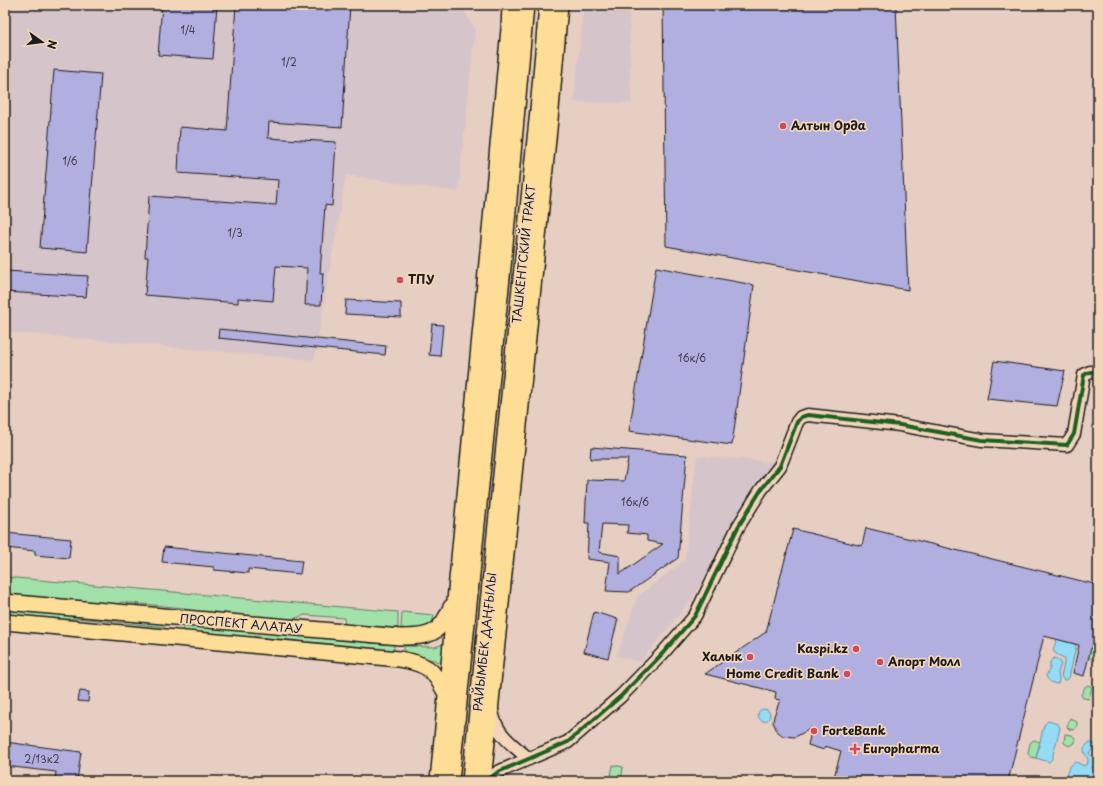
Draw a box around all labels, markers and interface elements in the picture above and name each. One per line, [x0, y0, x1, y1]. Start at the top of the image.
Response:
north arrow [22, 22, 62, 62]
house number: 1/4 [181, 22, 196, 37]
text: N [43, 38, 61, 51]
house number: 1/2 [281, 54, 297, 69]
place label: Алтын Орда [790, 116, 866, 134]
marker: Алтын Орда [778, 121, 788, 131]
house number: 1/6 [62, 153, 78, 168]
street label: ТАШКЕНТСКИЙ ТРАКТ [507, 183, 539, 324]
house number: 1/3 [227, 225, 243, 240]
place label: ТПУ [408, 270, 435, 288]
marker: ТПУ [395, 275, 405, 285]
house number: 16к/6 [678, 350, 706, 365]
house number: 16к/6 [621, 494, 649, 509]
street label: РАЙЫМБЕК ДАҢҒЫЛЫ [468, 572, 500, 712]
street label: ПРОСПЕКТ АЛАТАУ [179, 609, 303, 637]
place label: Kaspi.kz [797, 639, 848, 657]
marker: Kaspi.kz [851, 644, 861, 654]
place label: Халык [702, 647, 742, 665]
marker: Халык [745, 652, 755, 662]
place label: Апорт Молл [887, 652, 961, 670]
marker: Апорт Молл [875, 657, 885, 667]
place label: Home Credit Bank [726, 664, 839, 682]
marker: Home Credit Bank [842, 669, 852, 679]
place label: ForteBank [822, 721, 886, 739]
marker: ForteBank [809, 726, 819, 736]
place label: Europharma [863, 739, 940, 757]
marker: Europharma [850, 744, 860, 754]
house number: 2/13к2 [24, 751, 60, 766]

